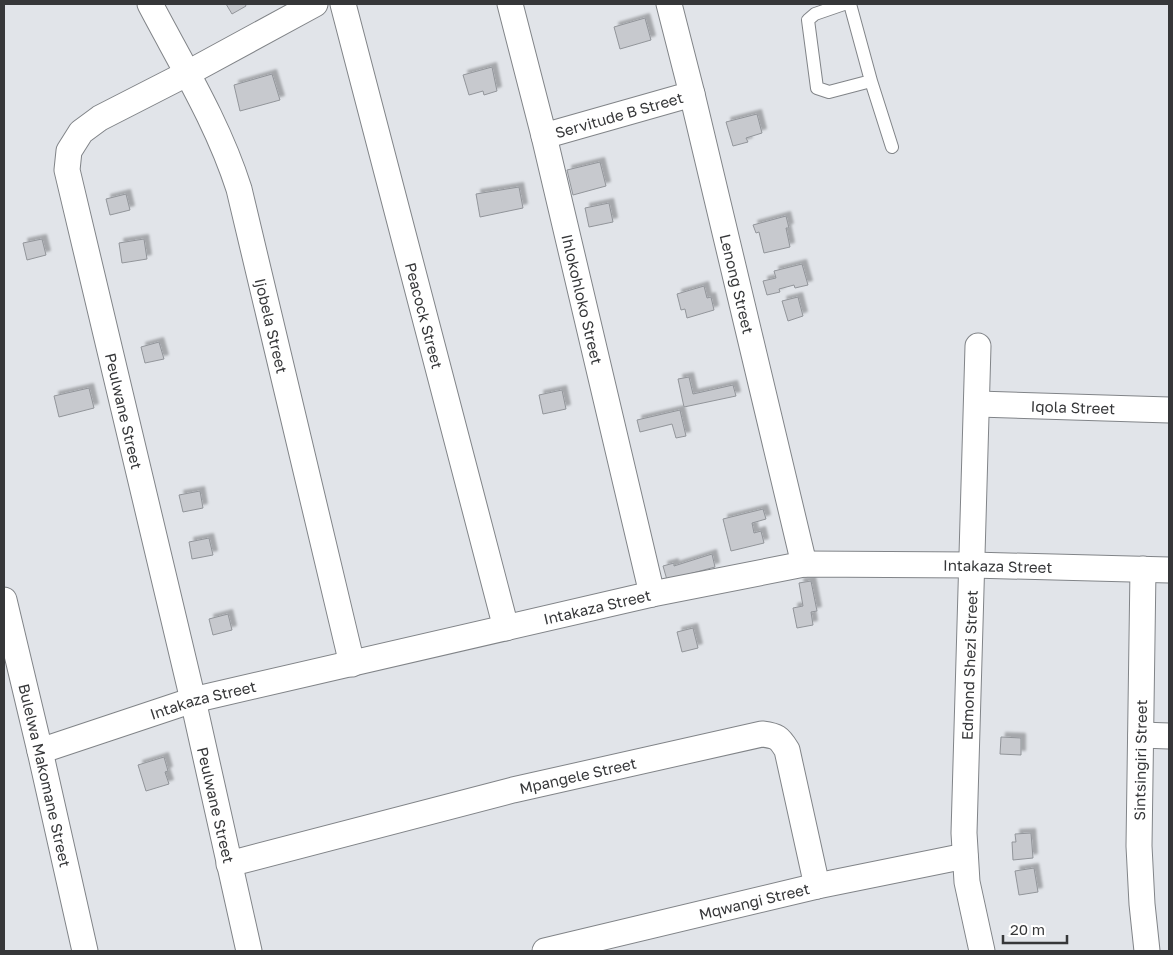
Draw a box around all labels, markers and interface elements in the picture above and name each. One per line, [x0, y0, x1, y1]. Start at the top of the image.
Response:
street label: Servitude B Street [553, 88, 685, 141]
street label: Ihlokohloko Street [558, 232, 607, 366]
street label: Lenong Street [717, 232, 758, 336]
street label: Peacock Street [402, 261, 447, 371]
street label: Ijobela Street [251, 276, 291, 375]
street label: Peulwane Street [102, 351, 146, 471]
street label: Iqola Street [1030, 397, 1115, 417]
street label: Intakaza Street [943, 556, 1053, 576]
street label: Intakaza Street [542, 586, 652, 628]
street label: Edmond Shezi Street [957, 590, 981, 740]
street label: Intakaza Street [147, 677, 258, 723]
street label: Bulelwa Makomane Street [15, 682, 75, 869]
street label: Sintsingiri Street [1130, 699, 1150, 821]
street label: Peulwane Street [194, 745, 238, 865]
street label: Mpangele Street [518, 754, 638, 797]
street label: Mqwangi Street [697, 879, 811, 923]
scale bar [1003, 912, 1067, 944]
text: 20 m [1010, 920, 1045, 938]

